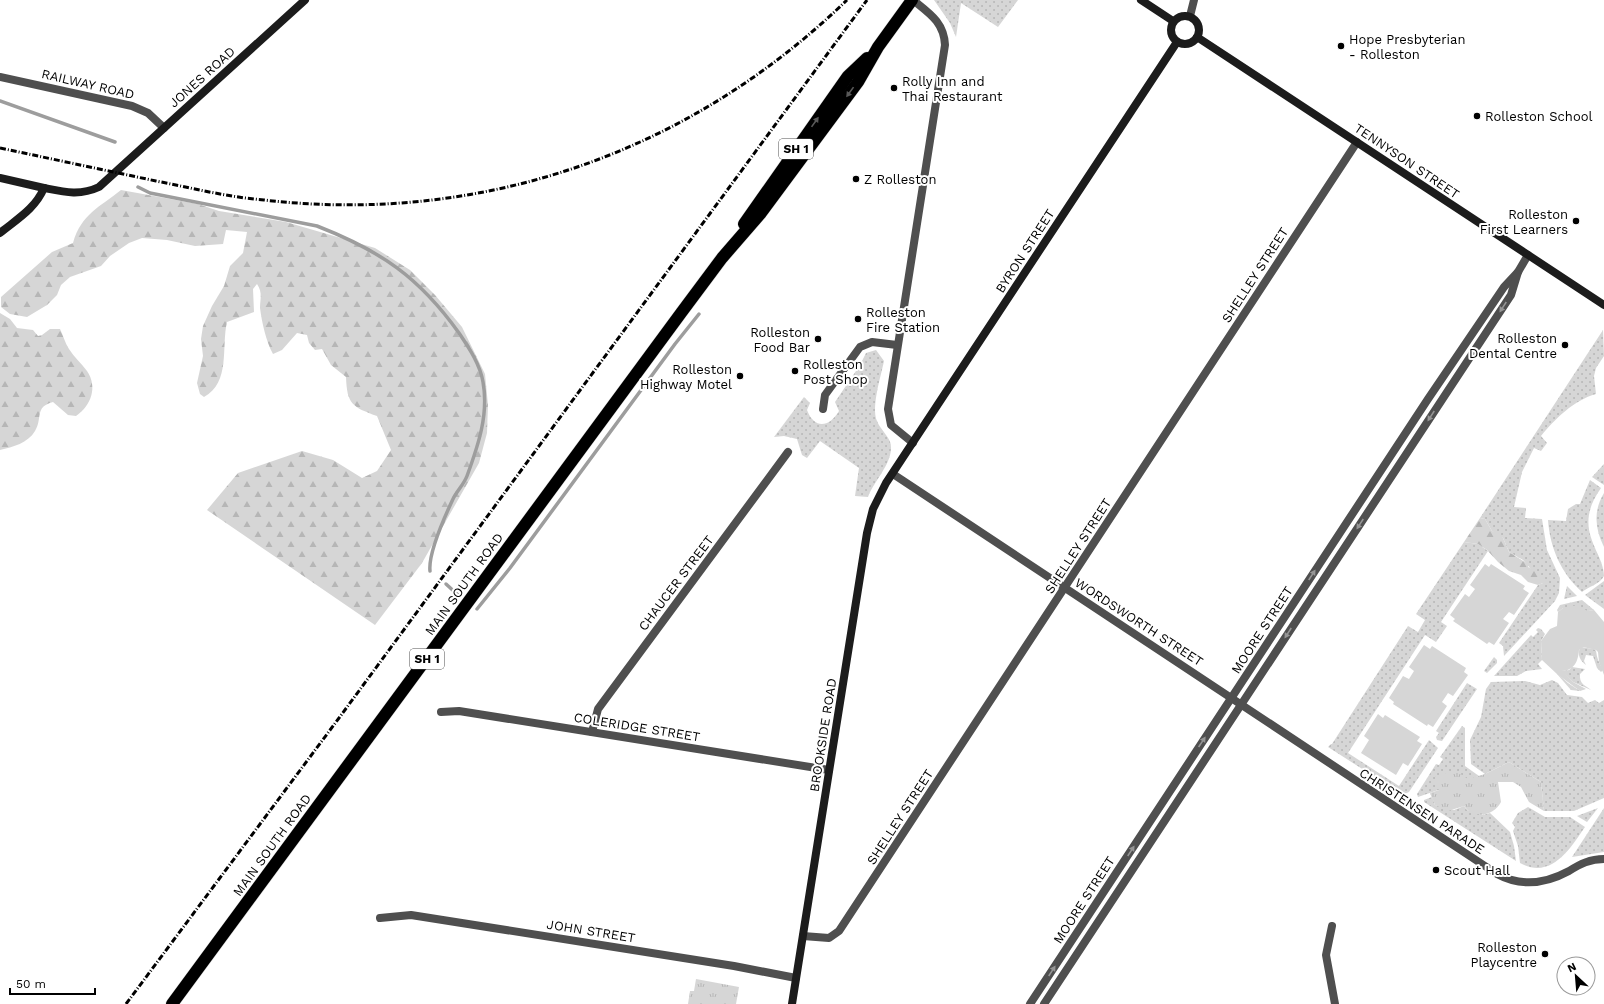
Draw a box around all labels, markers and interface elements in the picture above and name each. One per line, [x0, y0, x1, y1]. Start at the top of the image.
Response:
place label: Hope Presbyterian - Rolleston [1349, 32, 1465, 62]
marker: Hope Presbyterian - Rolleston [1336, 41, 1346, 51]
street label: JONES ROAD [166, 43, 238, 111]
street label: RAILWAY ROAD [40, 66, 136, 102]
place label: Rolly Inn and Thai Restaurant [902, 74, 1003, 104]
marker: Rolly Inn and Thai Restaurant [889, 83, 899, 93]
one-way arrow [846, 87, 854, 97]
place label: Rolleston School [1485, 109, 1593, 124]
marker: Rolleston School [1472, 111, 1482, 121]
one-way arrow [811, 116, 819, 127]
street label: TENNYSON STREET [1352, 120, 1462, 202]
road number: SH 1 [779, 139, 813, 159]
place label: Z Rolleston [864, 172, 936, 187]
marker: Z Rolleston [851, 174, 861, 184]
street label: BYRON STREET [992, 206, 1058, 296]
place label: Rolleston First Learners [1480, 207, 1568, 237]
marker: Rolleston First Learners [1571, 216, 1581, 226]
street label: SHELLEY STREET [1219, 225, 1291, 325]
one-way arrow [1499, 301, 1506, 313]
place label: Rolleston Fire Station [866, 305, 940, 335]
marker: Rolleston Fire Station [853, 314, 863, 324]
place label: Rolleston Food Bar [750, 325, 810, 355]
place label: Rolleston Dental Centre [1469, 331, 1557, 361]
marker: Rolleston Food Bar [813, 334, 823, 344]
marker: Rolleston Dental Centre [1560, 340, 1570, 350]
place label: Rolleston Post Shop [803, 357, 868, 387]
place label: Rolleston Highway Motel [640, 362, 732, 392]
marker: Rolleston Post Shop [790, 366, 800, 376]
marker: Rolleston Highway Motel [735, 371, 745, 381]
one-way arrow [1427, 410, 1435, 421]
street label: SHELLEY STREET [1042, 496, 1114, 596]
one-way arrow [1356, 519, 1364, 529]
street label: MAIN SOUTH ROAD [422, 530, 506, 638]
street label: CHAUCER STREET [635, 532, 717, 633]
one-way arrow [1308, 570, 1316, 580]
street label: WORDSWORTH STREET [1072, 575, 1206, 669]
street label: MOORE STREET [1228, 584, 1296, 676]
one-way arrow [1284, 628, 1292, 638]
road number: SH 1 [410, 649, 444, 669]
street label: BROOKSIDE ROAD [807, 677, 839, 793]
street label: COLERIDGE STREET [573, 710, 701, 744]
one-way arrow [1198, 737, 1206, 747]
street label: CHRISTENSEN PARADE [1357, 765, 1487, 857]
street label: SHELLEY STREET [864, 767, 936, 867]
street label: MAIN SOUTH ROAD [230, 791, 314, 899]
one-way arrow [1127, 846, 1135, 856]
street label: MOORE STREET [1050, 854, 1118, 946]
place label: Scout Hall [1444, 863, 1510, 878]
marker: Scout Hall [1431, 865, 1441, 875]
street label: JOHN STREET [546, 917, 637, 945]
place label: Rolleston Playcentre [1471, 940, 1537, 970]
marker: Rolleston Playcentre [1540, 949, 1550, 959]
north arrow [1556, 956, 1596, 996]
text: N [1565, 960, 1578, 975]
one-way arrow [1048, 966, 1056, 977]
scale bar [10, 970, 95, 996]
text: 50 m [16, 977, 46, 991]

